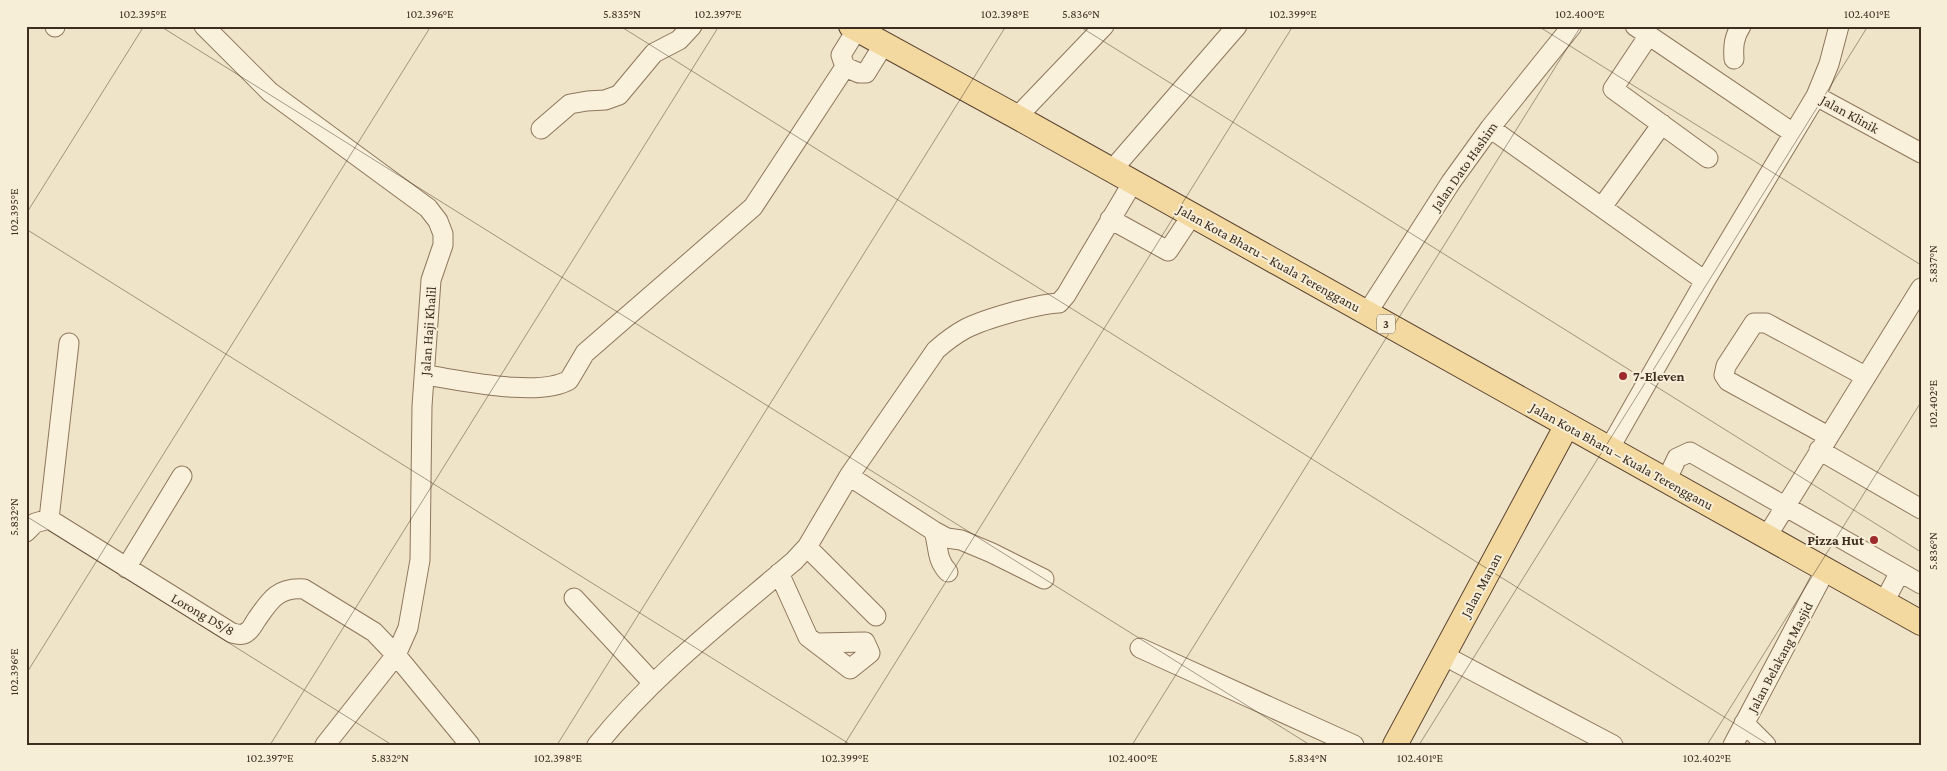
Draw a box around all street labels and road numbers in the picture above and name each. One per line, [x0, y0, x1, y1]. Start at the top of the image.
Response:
street label: Jalan Klinik [1816, 90, 1882, 137]
street label: Jalan Dato Hashim [1426, 119, 1501, 215]
street label: Jalan Kota Bharu – Kuala Terengganu [1173, 200, 1364, 315]
street label: Jalan Haji Khalil [417, 286, 440, 378]
road number: 3 [1377, 314, 1395, 334]
street label: Jalan Kota Bharu – Kuala Terengganu [1526, 398, 1717, 513]
street label: Jalan Manan [1456, 550, 1505, 622]
street label: Lorong DS/8 [168, 589, 238, 639]
street label: Jalan Belakang Masjid [1743, 598, 1817, 717]

